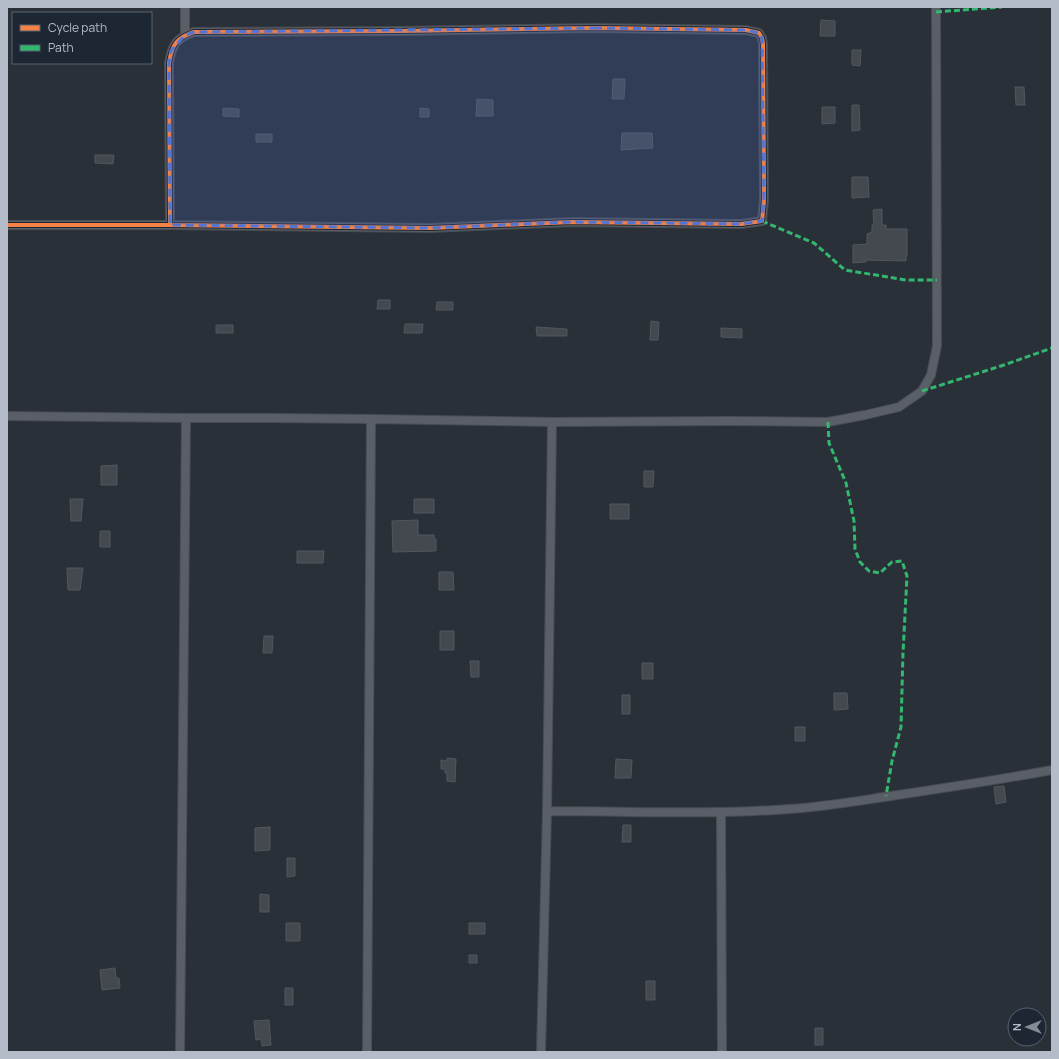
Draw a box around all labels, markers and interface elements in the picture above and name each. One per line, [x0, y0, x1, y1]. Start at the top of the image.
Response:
legend [12, 12, 152, 64]
text: Cycle path [48, 19, 107, 36]
text: Path [48, 39, 74, 56]
north arrow [1007, 1007, 1047, 1047]
text: N [1009, 1023, 1024, 1031]

